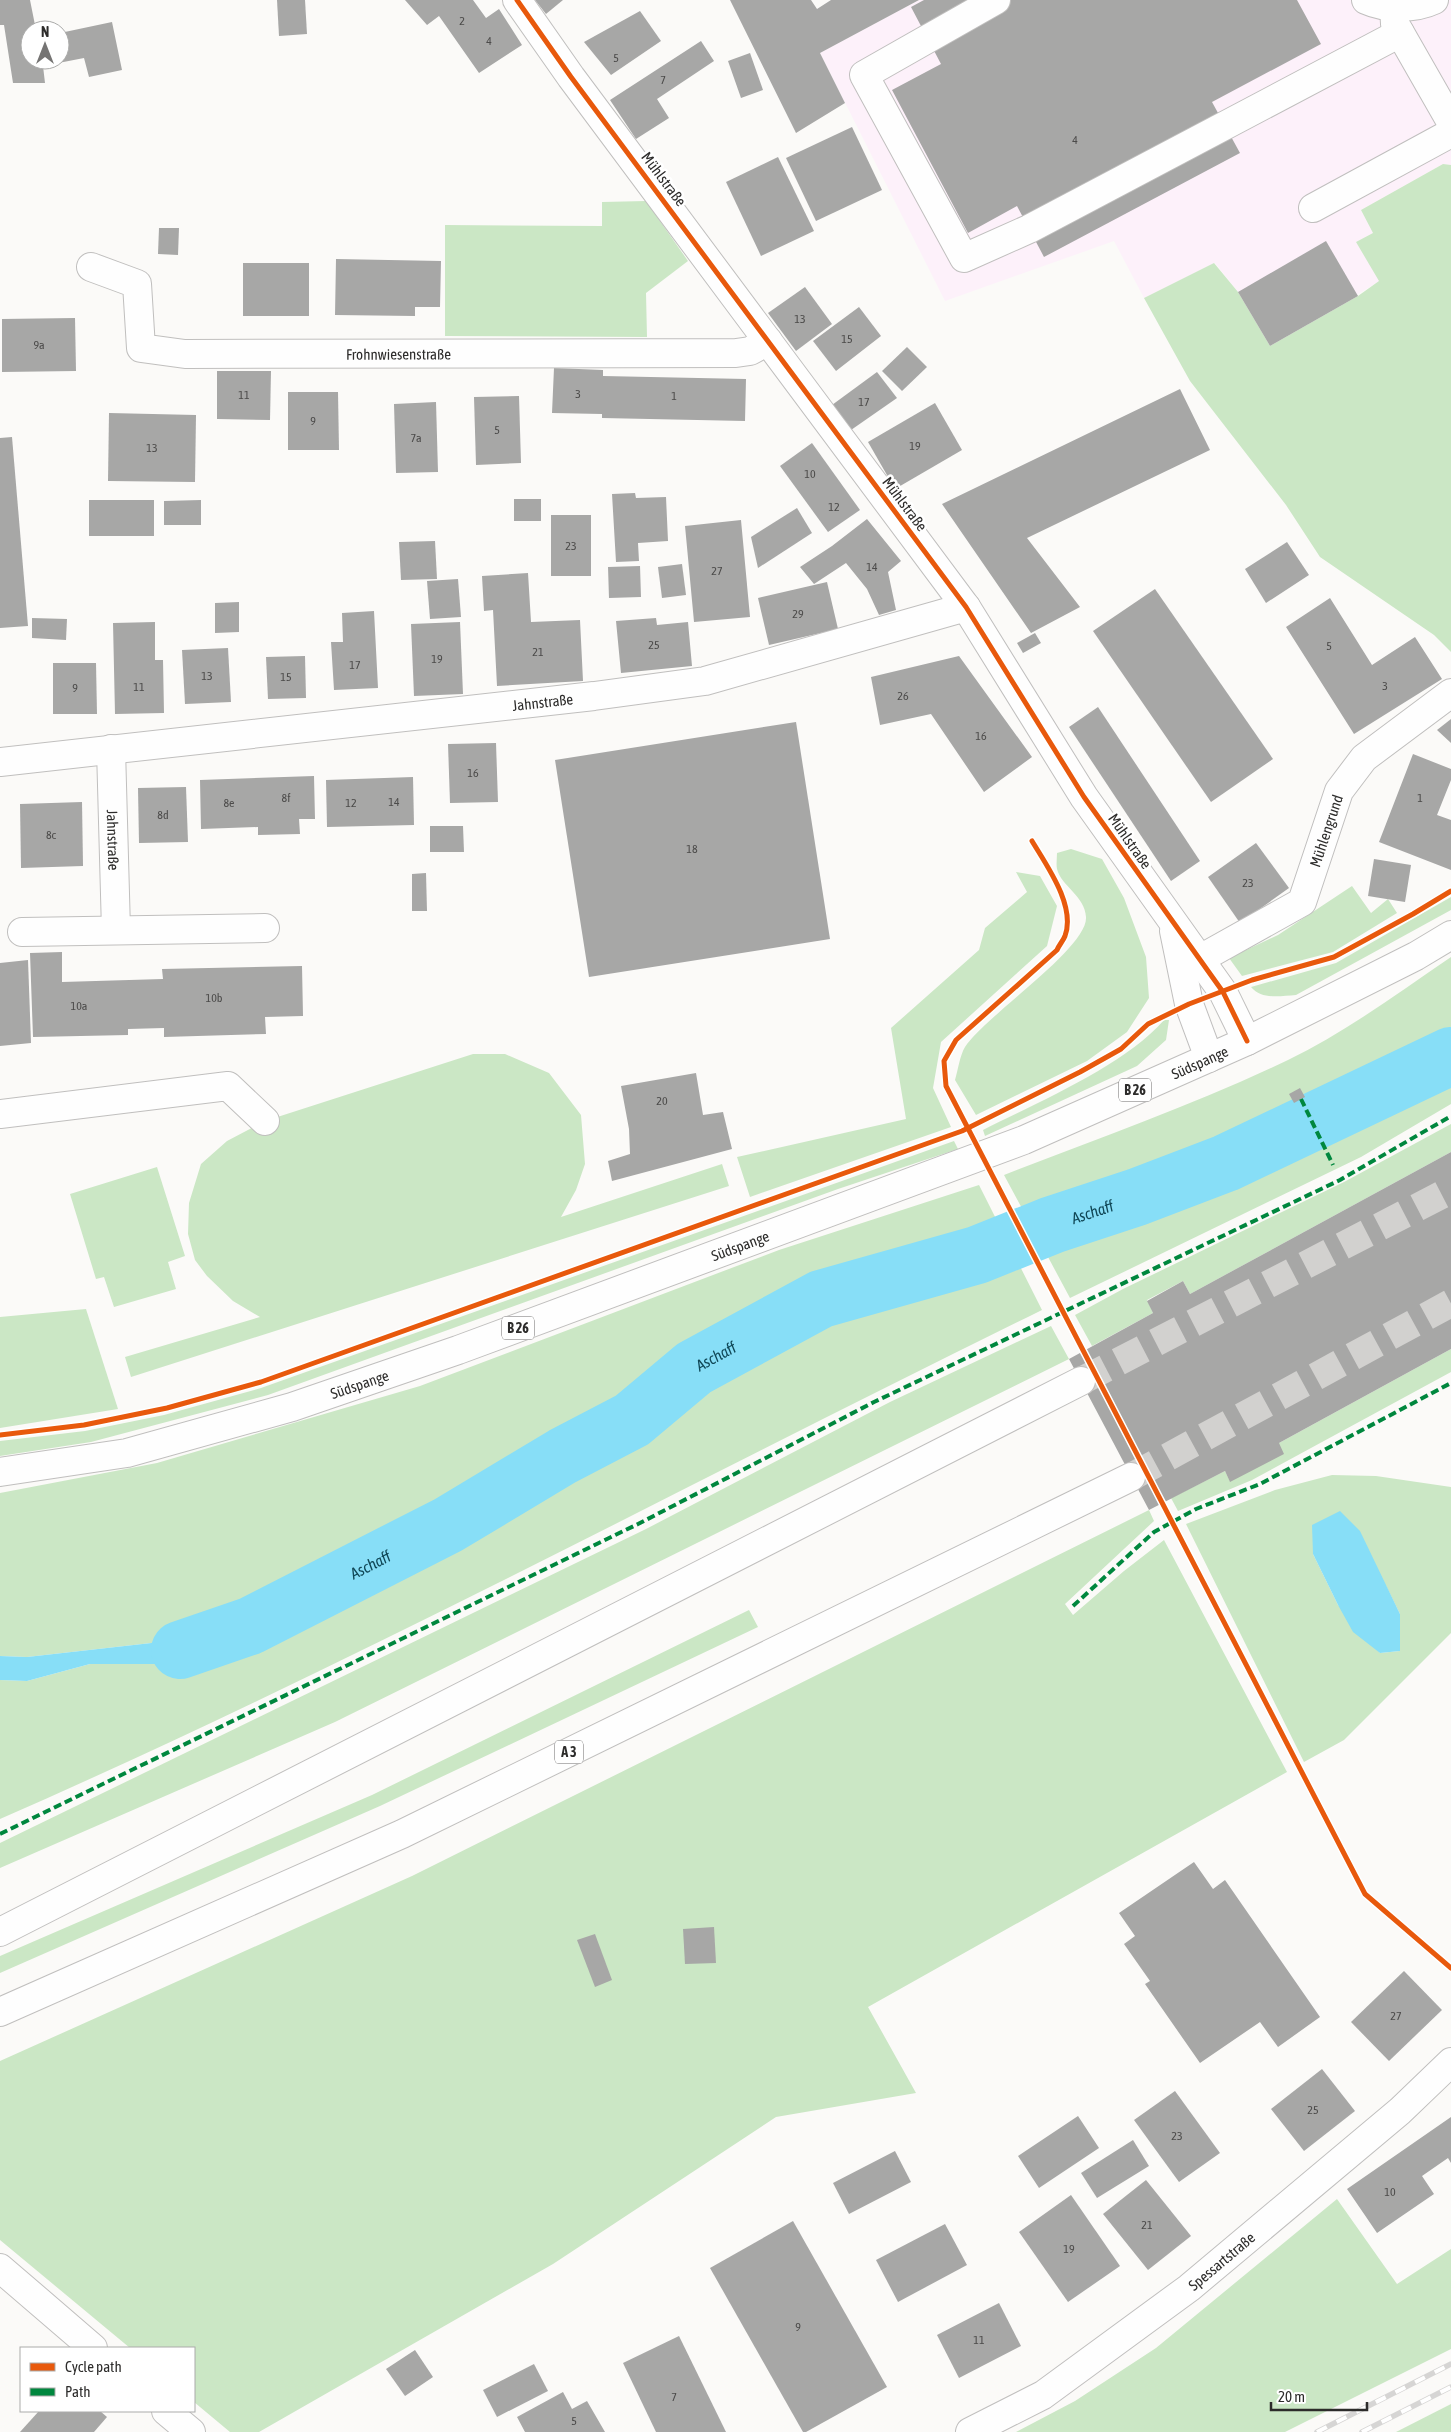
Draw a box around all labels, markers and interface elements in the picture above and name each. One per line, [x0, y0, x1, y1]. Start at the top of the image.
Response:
house number: 2 [459, 14, 465, 28]
north arrow [20, 20, 70, 70]
text: N [41, 24, 49, 40]
house number: 4 [486, 34, 492, 48]
house number: 5 [613, 51, 619, 65]
house number: 7 [660, 73, 666, 87]
house number: 4 [1072, 133, 1078, 147]
street label: Mühlstraße [638, 149, 690, 209]
house number: 13 [794, 312, 806, 326]
house number: 15 [841, 332, 853, 346]
house number: 9a [33, 338, 45, 352]
street label: Frohnwiesenstraße [346, 345, 451, 362]
house number: 3 [575, 387, 581, 401]
house number: 11 [238, 388, 250, 402]
house number: 1 [671, 389, 677, 403]
house number: 17 [858, 395, 870, 409]
house number: 9 [310, 414, 316, 428]
house number: 5 [494, 423, 500, 437]
house number: 7a [410, 431, 422, 445]
house number: 19 [909, 439, 921, 453]
house number: 13 [146, 441, 158, 455]
house number: 10 [804, 467, 816, 481]
street label: Mühlstraße [879, 474, 931, 534]
house number: 12 [828, 500, 840, 514]
house number: 23 [565, 539, 577, 553]
house number: 14 [866, 560, 878, 574]
house number: 27 [711, 564, 723, 578]
house number: 29 [792, 607, 804, 621]
house number: 25 [648, 638, 660, 652]
house number: 5 [1326, 639, 1332, 653]
house number: 21 [532, 645, 544, 659]
house number: 19 [431, 652, 443, 666]
house number: 17 [349, 658, 361, 672]
house number: 13 [201, 669, 213, 683]
house number: 15 [280, 670, 292, 684]
house number: 3 [1382, 679, 1388, 693]
house number: 11 [133, 680, 145, 694]
house number: 9 [72, 681, 78, 695]
house number: 26 [897, 689, 909, 703]
street label: Jahnstraße [511, 690, 574, 714]
house number: 16 [975, 729, 987, 743]
house number: 16 [467, 766, 479, 780]
house number: 8f [282, 791, 291, 805]
house number: 1 [1417, 791, 1423, 805]
street label: Mühlengrund [1306, 792, 1346, 869]
house number: 14 [388, 795, 400, 809]
house number: 8e [223, 796, 235, 810]
house number: 12 [345, 796, 357, 810]
house number: 8d [157, 808, 169, 822]
street label: Jahnstraße [104, 809, 123, 871]
street label: Mühlstraße [1105, 810, 1155, 872]
house number: 8c [46, 828, 57, 842]
house number: 18 [686, 842, 698, 856]
house number: 23 [1242, 876, 1254, 890]
house number: 10b [206, 991, 223, 1005]
house number: 10a [71, 999, 87, 1013]
street label: Südspange [1169, 1042, 1231, 1082]
road number: B 26 [1119, 1078, 1151, 1102]
house number: 20 [656, 1094, 668, 1108]
water label: Aschaff [1068, 1196, 1117, 1227]
street label: Südspange [709, 1227, 771, 1264]
road number: B 26 [502, 1316, 534, 1340]
water label: Aschaff [692, 1337, 740, 1375]
street label: Südspange [328, 1366, 391, 1402]
water label: Aschaff [346, 1546, 395, 1583]
road number: A 3 [555, 1740, 583, 1764]
house number: 27 [1390, 2009, 1402, 2023]
house number: 25 [1307, 2103, 1319, 2117]
house number: 23 [1171, 2129, 1183, 2143]
house number: 10 [1384, 2185, 1396, 2199]
house number: 21 [1141, 2218, 1153, 2232]
street label: Spessartstraße [1185, 2228, 1258, 2293]
house number: 19 [1063, 2242, 1075, 2256]
house number: 9 [795, 2320, 801, 2334]
house number: 11 [973, 2333, 985, 2347]
legend [20, 2347, 195, 2412]
text: Cycle path [65, 2358, 122, 2375]
scale bar [1271, 2380, 1367, 2412]
text: Path [65, 2383, 91, 2400]
text: 20 m [1278, 2388, 1305, 2405]
house number: 7 [671, 2390, 677, 2404]
house number: 5 [571, 2414, 577, 2428]

